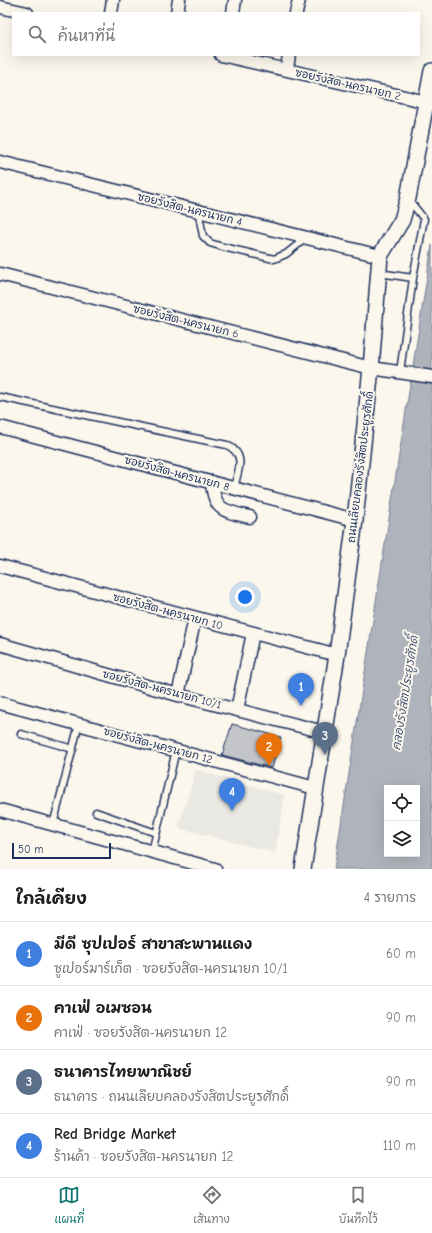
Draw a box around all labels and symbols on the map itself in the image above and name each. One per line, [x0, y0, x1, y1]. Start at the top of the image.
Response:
street label: ซอยรังสิต-นครนายก 2 [294, 65, 402, 103]
street label: ซอยรังสิต-นครนายก 4 [136, 189, 244, 229]
street label: ซอยรังสิต-นครนายก 6 [132, 301, 240, 341]
street label: ถนนเลียบคลองรังสิตประยูรศักดิ์ [339, 390, 378, 544]
street label: ซอยรังสิต-นครนายก 8 [123, 452, 231, 494]
your location [235, 587, 255, 607]
street label: ซอยรังสิต-นครนายก 10 [111, 590, 225, 632]
water label: คลองรังสิตประยูรศักดิ์ [385, 630, 424, 752]
street label: ซอยรังสิต-นครนายก 10/1 [101, 666, 223, 712]
pin: 1 [288, 673, 314, 706]
pin: 3 [312, 722, 338, 755]
street label: ซอยรังสิต-นครนายก 12 [102, 724, 214, 766]
pin: 2 [256, 733, 282, 766]
pin: 4 [219, 778, 245, 811]
scale bar [12, 841, 111, 860]

